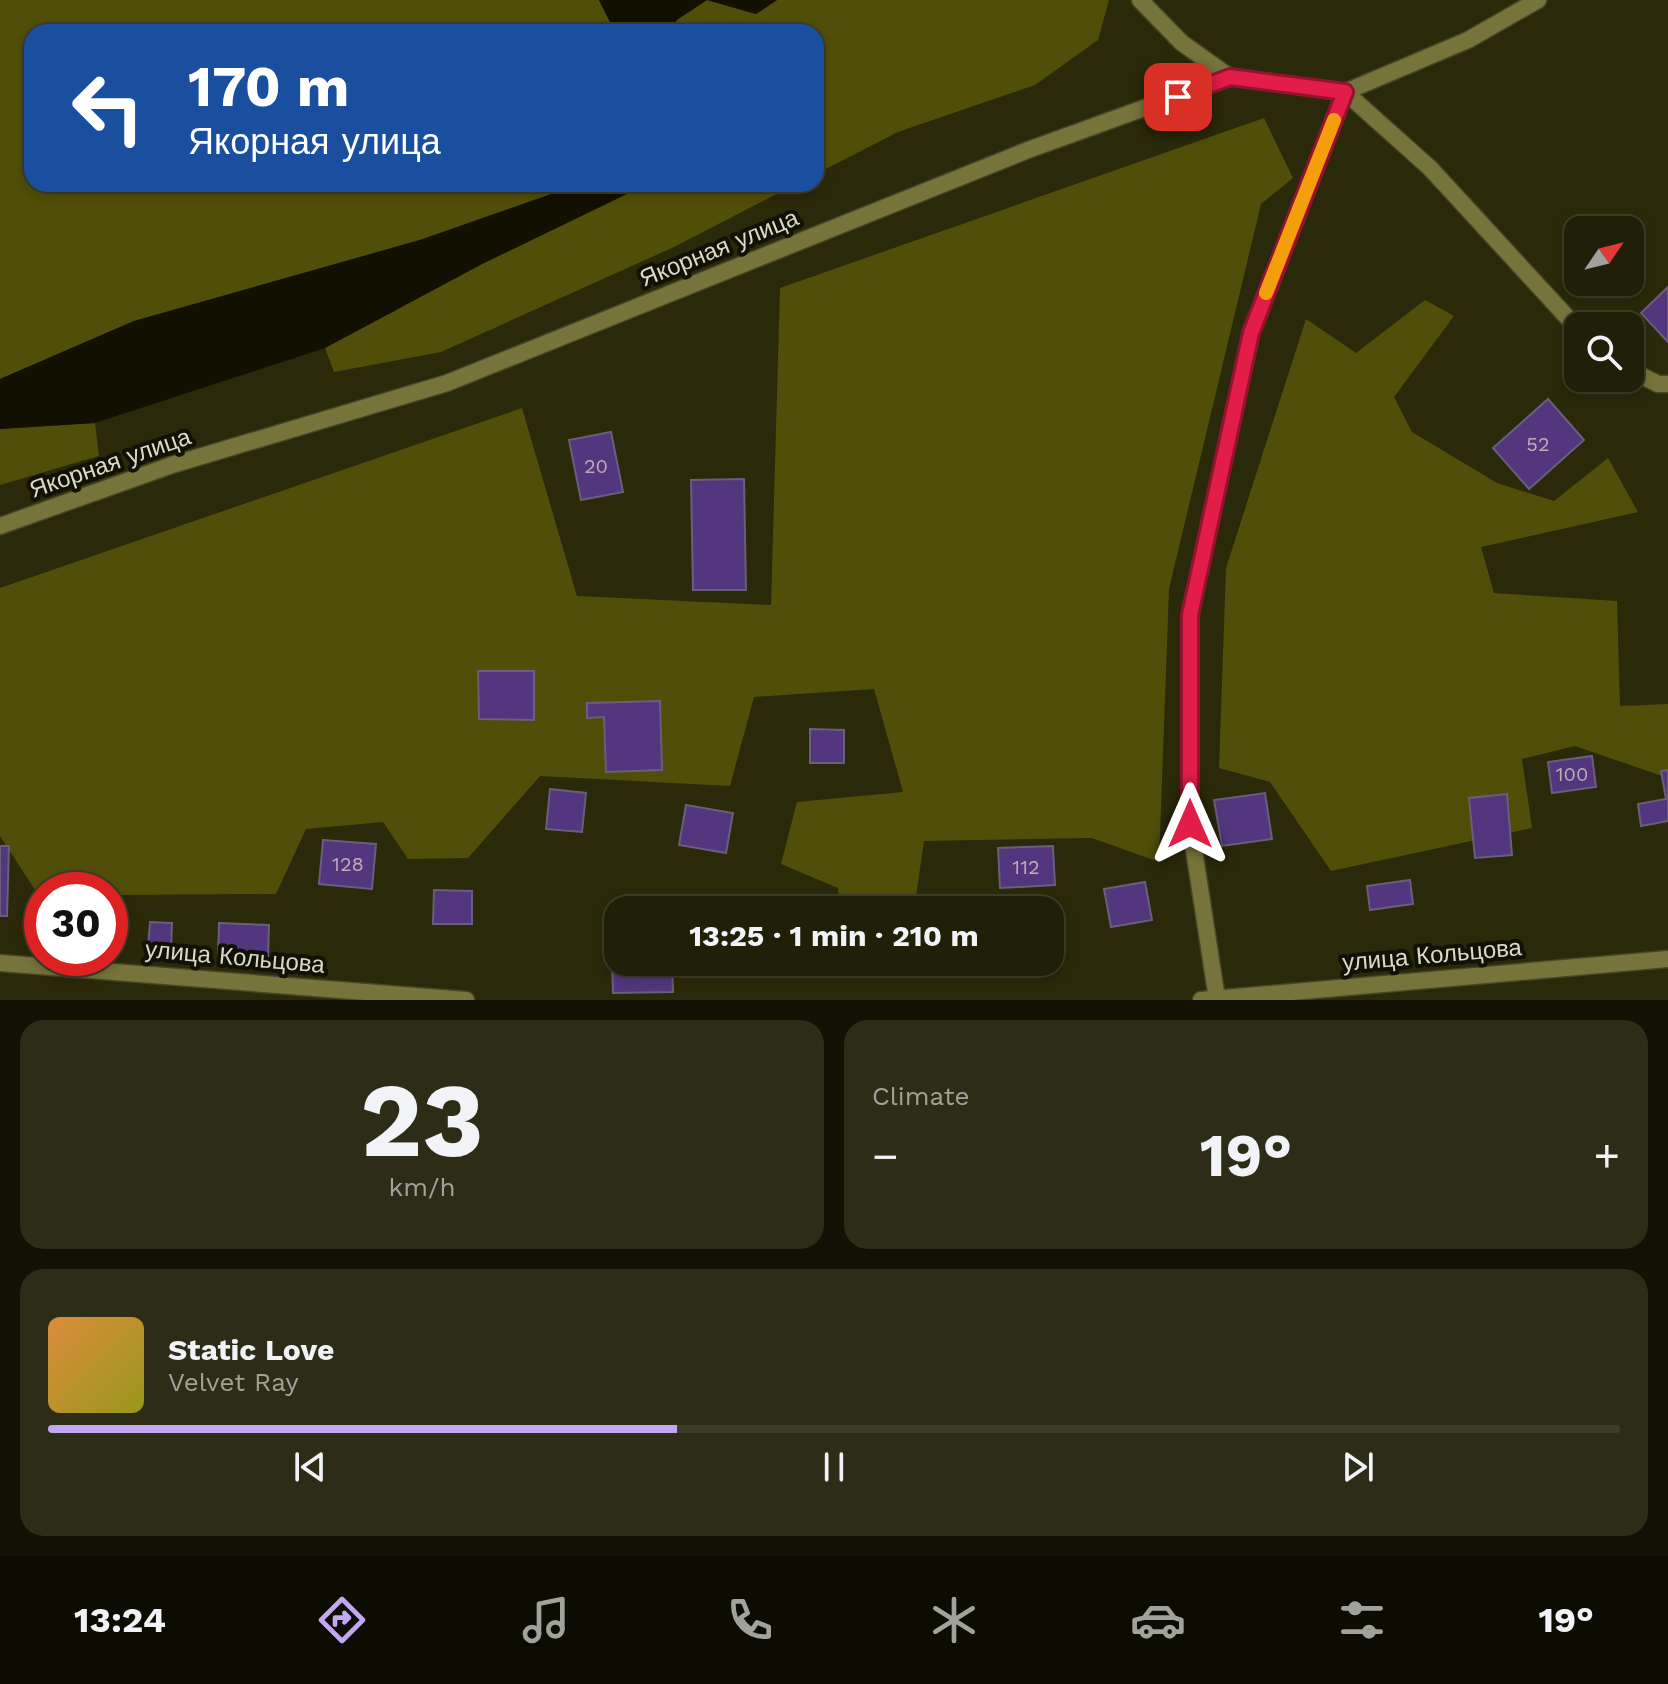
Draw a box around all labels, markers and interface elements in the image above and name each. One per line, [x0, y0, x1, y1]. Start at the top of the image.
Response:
text: 170 m [188, 54, 350, 120]
icon: left [56, 56, 160, 160]
pin [1144, 63, 1212, 131]
icon: arrive [1156, 75, 1200, 119]
text: Якорная улица [188, 121, 441, 163]
street label: Якорная улица [636, 203, 803, 293]
north arrow [1564, 216, 1644, 296]
map controls [1564, 216, 1644, 392]
button: search [1564, 312, 1644, 392]
street label: Якорная улица [26, 422, 195, 504]
house number: 52 [1526, 432, 1550, 456]
house number: 20 [584, 454, 608, 478]
house number: 100 [1556, 762, 1588, 786]
position arrow [1148, 782, 1232, 866]
house number: 128 [332, 852, 364, 876]
house number: 112 [1012, 855, 1040, 879]
speed limit sign: 30 [24, 872, 128, 976]
text: 13:25 · 1 min · 210 m [689, 918, 979, 953]
street label: улица Кольцова [1341, 933, 1524, 977]
street label: улица Кольцова [144, 935, 327, 979]
text: 23 [360, 1059, 484, 1181]
text: Climate [872, 1081, 970, 1111]
text: 19° [1200, 1120, 1292, 1191]
text: − [872, 1130, 899, 1182]
text: + [1593, 1130, 1620, 1182]
text: km/h [389, 1172, 455, 1202]
text: Static Love [168, 1332, 334, 1367]
text: Velvet Ray [168, 1367, 299, 1397]
icon: previous [288, 1445, 332, 1489]
icon: pause [812, 1445, 856, 1489]
icon: next [1336, 1445, 1380, 1489]
icon: directions [314, 1592, 370, 1648]
icon: music [518, 1592, 574, 1648]
icon: phone [722, 1592, 778, 1648]
icon: climate [926, 1592, 982, 1648]
icon: car [1130, 1592, 1186, 1648]
icon: filters [1334, 1592, 1390, 1648]
text: 13:24 [74, 1599, 166, 1641]
text: 19° [1538, 1599, 1594, 1641]

